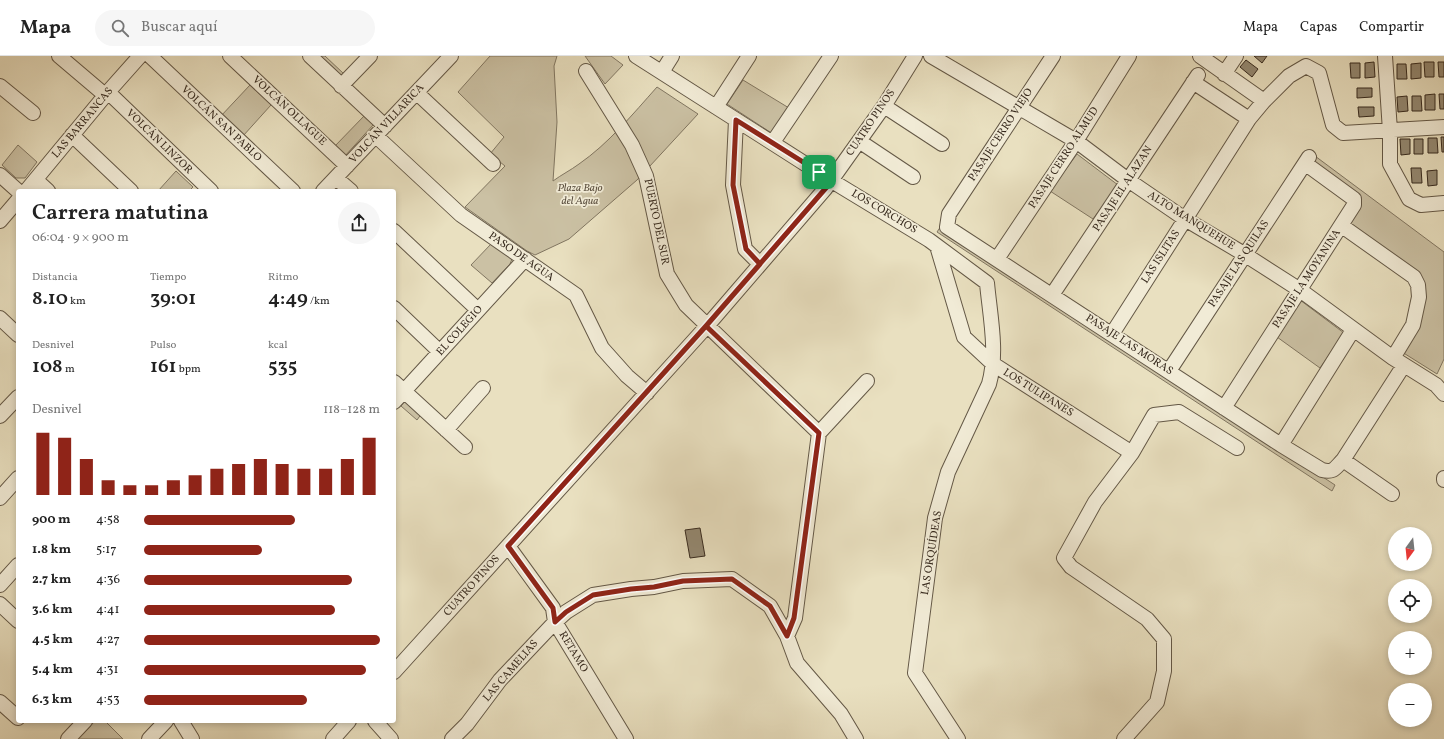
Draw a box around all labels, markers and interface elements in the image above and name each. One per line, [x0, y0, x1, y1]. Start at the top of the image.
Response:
search box [95, 10, 375, 46]
text: Mapa [20, 15, 71, 41]
icon: search [109, 17, 131, 39]
text: Buscar aquí [141, 17, 217, 38]
text: Mapa [1243, 18, 1278, 37]
text: Capas [1300, 18, 1337, 37]
text: Compartir [1359, 18, 1424, 37]
street label: VOLCÁN OLLAGUE [249, 73, 330, 150]
street label: VOLCÁN VILLARICA [346, 81, 428, 167]
street label: VOLCÁN SAN PABLO [177, 83, 265, 165]
street label: LAS BARRANCAS [49, 84, 117, 162]
street label: PASAJE CERRO VIEJO [965, 86, 1037, 184]
street label: CUATRO PINOS [843, 87, 899, 159]
street label: PASAJE CERRO ALMUD [1025, 104, 1103, 212]
street label: VOLCÁN LINZOR [122, 106, 196, 178]
street label: PASAJE EL ALAZAN [1090, 143, 1156, 235]
pin [802, 155, 836, 189]
icon: arrive [808, 161, 830, 183]
street label: PUERTO DEL SUR [640, 178, 673, 267]
park label: Plaza Bajo del Agua [557, 181, 603, 209]
street label: LOS CORCHOS [848, 186, 920, 238]
street label: ALTO MANQUEHUE [1144, 188, 1238, 254]
text: Carrera matutina [32, 198, 209, 229]
button: share [338, 202, 380, 244]
street label: PASAJE LAS QUILAS [1205, 217, 1273, 311]
street label: PASAJE LA MOYANINA [1269, 226, 1345, 332]
street label: LAS ISLITAS [1138, 227, 1184, 287]
text: 06:04 · 9 × 900 m [32, 229, 129, 247]
street label: PASO DE AGUA [485, 229, 557, 285]
text: Distancia [32, 270, 78, 285]
text: Tiempo [150, 270, 186, 285]
text: Ritmo [268, 270, 298, 285]
text: 8.10 [32, 285, 68, 313]
text: 39:01 [150, 285, 196, 313]
text: 4:49 [268, 285, 308, 313]
text: km [68, 294, 86, 309]
text: /km [308, 294, 330, 309]
street label: EL COLEGIO [433, 303, 487, 359]
street label: PASAJE LAS MORAS [1082, 311, 1176, 379]
text: Desnivel [32, 338, 74, 353]
text: Pulso [150, 338, 176, 353]
text: kcal [268, 338, 288, 353]
text: 108 [32, 353, 63, 381]
text: 161 [150, 353, 176, 381]
text: 535 [268, 353, 297, 381]
text: m [63, 362, 75, 377]
text: bpm [176, 362, 201, 377]
street label: LOS TULIPANES [1000, 365, 1076, 421]
text: Desnivel [32, 401, 82, 419]
text: 118–128 m [323, 401, 380, 419]
street label: LAS ORQUÍDEAS [918, 510, 946, 596]
text: 900 m [32, 511, 71, 529]
text: 4:58 [96, 511, 120, 529]
north arrow [1388, 527, 1432, 571]
map controls [1388, 527, 1432, 727]
text: 1.8 km [32, 541, 71, 559]
text: 5:17 [96, 541, 117, 559]
street label: CUATRO PINOS [440, 552, 504, 620]
text: 2.7 km [32, 571, 71, 589]
text: 4:36 [96, 571, 120, 589]
button: locate [1388, 579, 1432, 623]
text: 3.6 km [32, 601, 73, 619]
text: 4:41 [96, 601, 120, 619]
street label: RETAMO [555, 629, 591, 675]
text: 4.5 km [32, 631, 73, 649]
text: 4:27 [96, 631, 120, 649]
button: + [1388, 631, 1432, 675]
street label: LAS CAMELIAS [480, 637, 542, 705]
text: 5.4 km [32, 661, 73, 679]
text: 4:31 [96, 661, 119, 679]
button: − [1388, 683, 1432, 727]
text: 6.3 km [32, 691, 72, 709]
text: 4:53 [96, 691, 120, 709]

